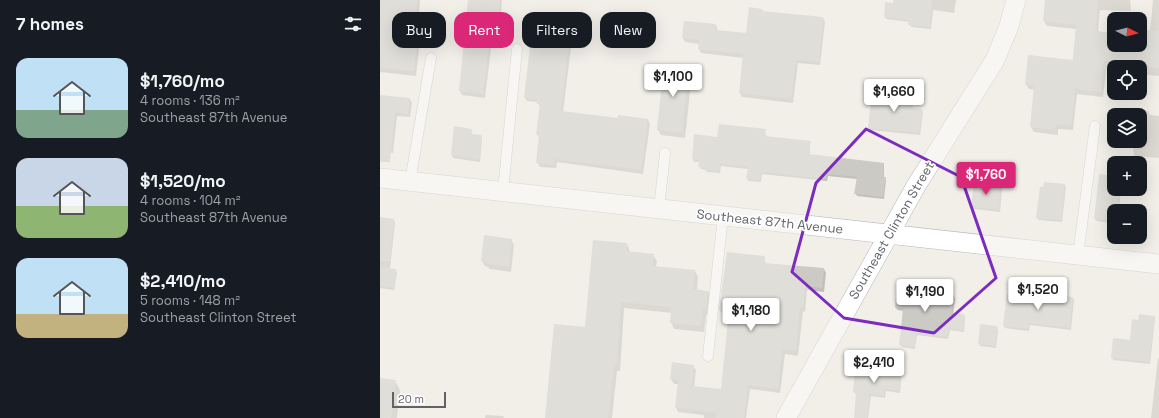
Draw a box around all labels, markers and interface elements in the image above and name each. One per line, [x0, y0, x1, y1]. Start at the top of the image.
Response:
chip: Buy [392, 12, 446, 48]
chip: Rent [454, 12, 514, 48]
chip: Filters [522, 12, 592, 48]
chip: New [600, 12, 656, 48]
north arrow [1107, 12, 1147, 52]
map controls [1107, 12, 1147, 244]
text: 7 homes [16, 13, 84, 35]
icon: filters [342, 13, 364, 35]
button: locate [1107, 60, 1147, 100]
pin: $1,100 [640, 64, 706, 98]
text: $1,100 [653, 68, 693, 85]
text: $1,760/mo [140, 70, 225, 92]
icon: home [48, 74, 96, 122]
pin: $1,660 [861, 79, 927, 113]
text: $1,660 [873, 83, 915, 100]
text: 4 rooms · 136 m² [140, 92, 240, 109]
button: layers [1107, 108, 1147, 148]
text: Southeast 87th Avenue [140, 109, 287, 126]
button: + [1107, 156, 1147, 196]
street label: Southeast Clinton Street [845, 158, 938, 302]
pin: $1,760 [953, 162, 1019, 196]
text: $1,760 [966, 166, 1006, 183]
text: $1,520/mo [140, 170, 226, 192]
icon: home [48, 174, 96, 222]
text: 4 rooms · 104 m² [140, 192, 241, 209]
button: − [1107, 204, 1147, 244]
street label: Southeast 87th Avenue [696, 205, 844, 238]
text: Southeast 87th Avenue [140, 209, 287, 226]
text: $2,410/mo [140, 270, 226, 292]
icon: home [48, 274, 96, 322]
pin: $1,520 [1005, 277, 1071, 311]
pin: $1,190 [892, 279, 958, 313]
text: $1,520 [1017, 281, 1059, 298]
text: $1,190 [905, 283, 945, 300]
text: 5 rooms · 148 m² [140, 292, 240, 309]
pin: $1,180 [718, 298, 784, 332]
text: $1,180 [731, 302, 771, 319]
text: Southeast Clinton Street [140, 309, 296, 326]
pin: $2,410 [841, 350, 907, 384]
text: $2,410 [853, 354, 895, 371]
scale bar [392, 390, 446, 409]
text: 20 m [398, 392, 424, 406]

